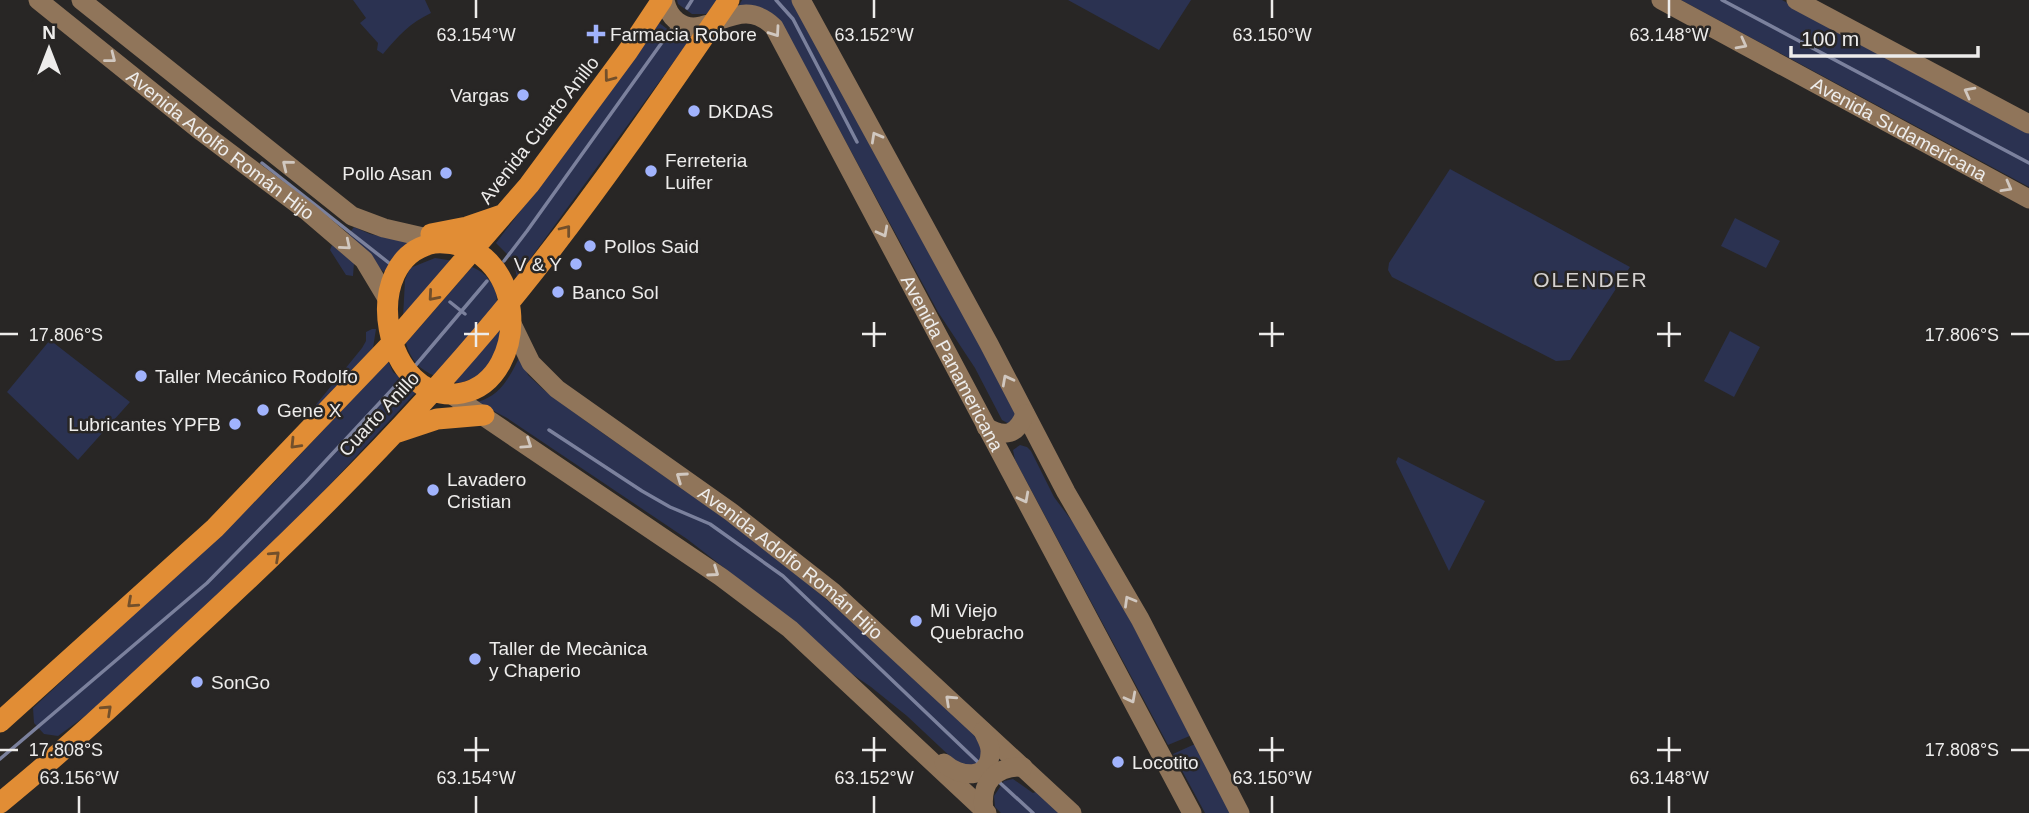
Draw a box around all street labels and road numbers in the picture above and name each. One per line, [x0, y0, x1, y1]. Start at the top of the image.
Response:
street label: Avenida Cuarto Anillo [475, 52, 603, 208]
street label: Avenida Adolfo Román Hijo [123, 65, 319, 224]
street label: Avenida Sudamericana [1808, 73, 1991, 185]
street label: Avenida Panamericana [897, 271, 1008, 455]
street label: Cuarto Anillo [335, 367, 423, 461]
street label: Avenida Adolfo Román Hijo [694, 482, 887, 643]

